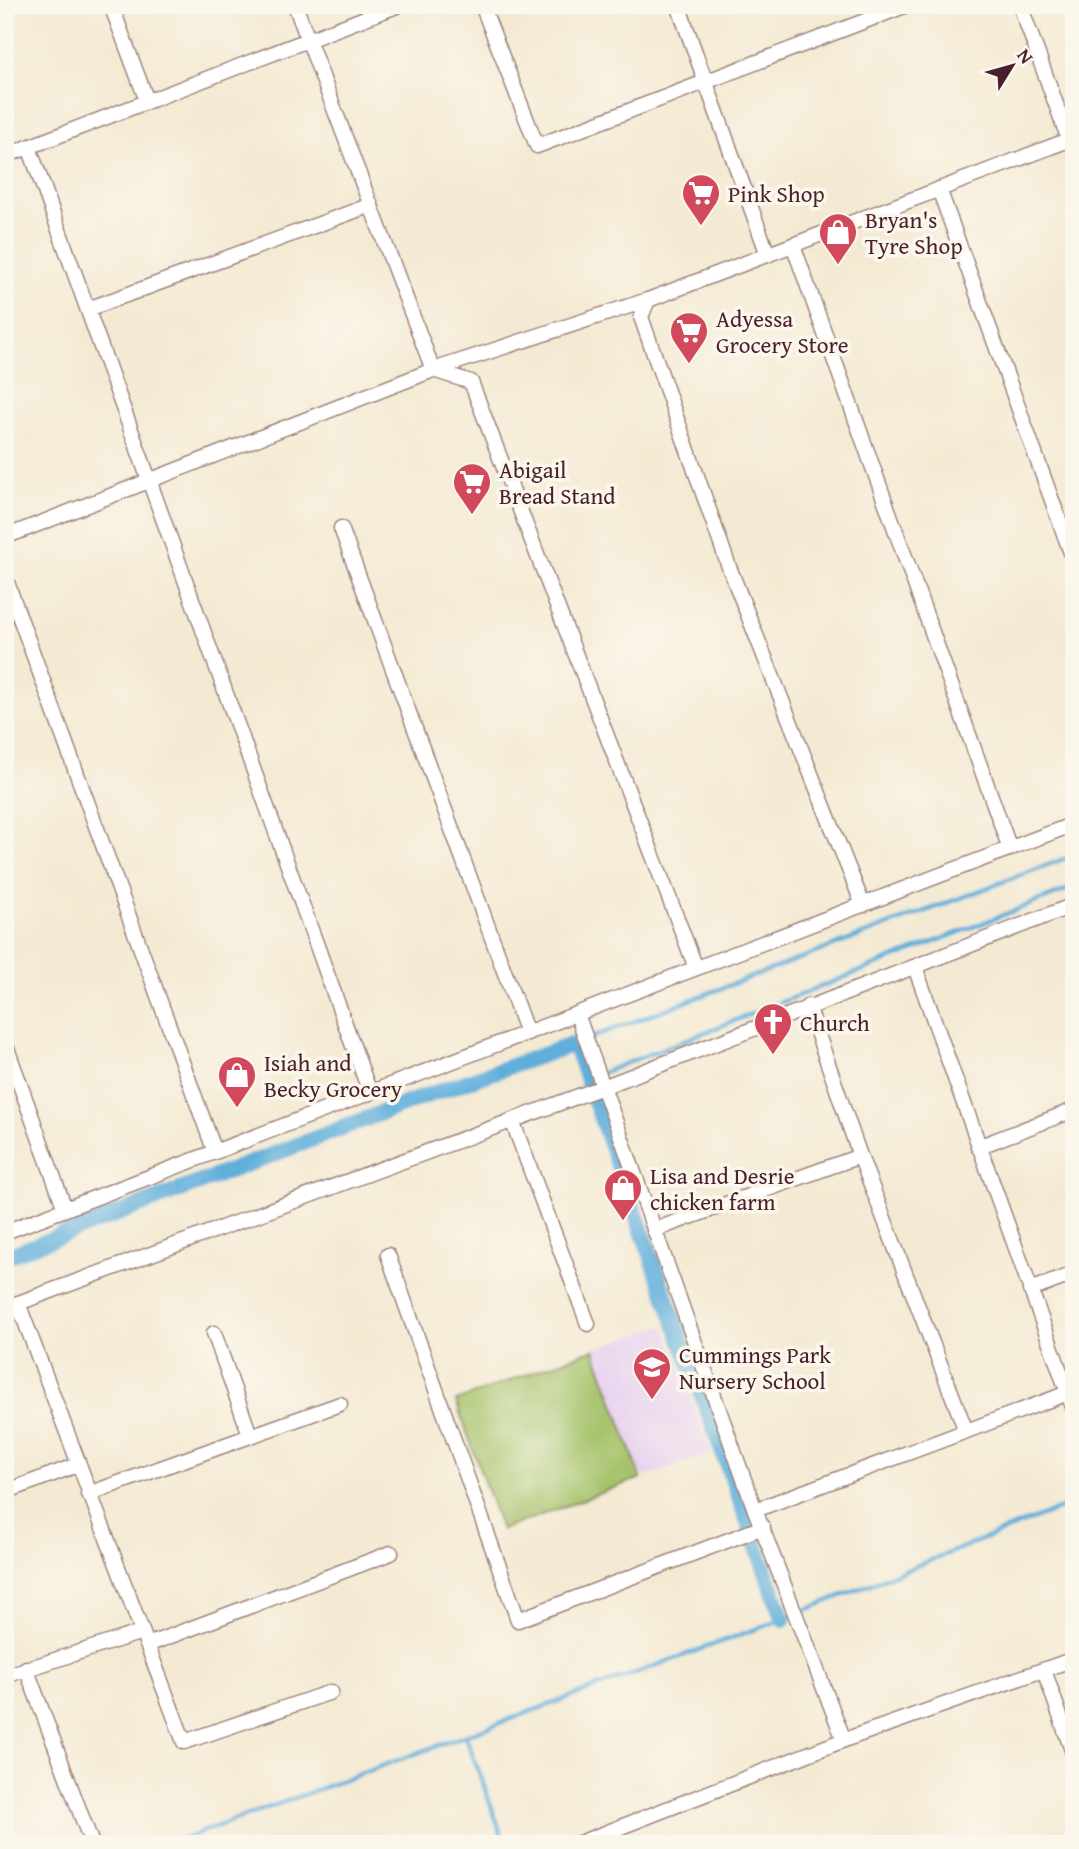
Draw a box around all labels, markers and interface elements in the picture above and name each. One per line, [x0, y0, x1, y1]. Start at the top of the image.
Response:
north arrow [978, 32, 1048, 102]
text: N [1011, 42, 1041, 70]
supermarket icon: Pink Shop [680, 172, 722, 227]
place label: Pink Shop [728, 177, 825, 210]
place label: Bryan's Tyre Shop [865, 203, 963, 262]
shop icon: Bryan's Tyre Shop [817, 211, 859, 266]
place label: Adyessa Grocery Store [716, 302, 848, 361]
supermarket icon: Adyessa Grocery Store [668, 310, 710, 365]
place label: Abigail Bread Stand [499, 453, 616, 512]
supermarket icon: Abigail Bread Stand [451, 461, 493, 516]
church icon: Church [752, 1001, 794, 1056]
place label: Church [800, 1006, 870, 1039]
place label: Isiah and Becky Grocery [264, 1046, 403, 1105]
shop icon: Isiah and Becky Grocery [216, 1054, 258, 1109]
place label: Lisa and Desrie chicken farm [650, 1159, 794, 1218]
shop icon: Lisa and Desrie chicken farm [602, 1167, 644, 1222]
place label: Cummings Park Nursery School [679, 1338, 831, 1397]
school or university icon: Cummings Park Nursery School [631, 1346, 673, 1401]

